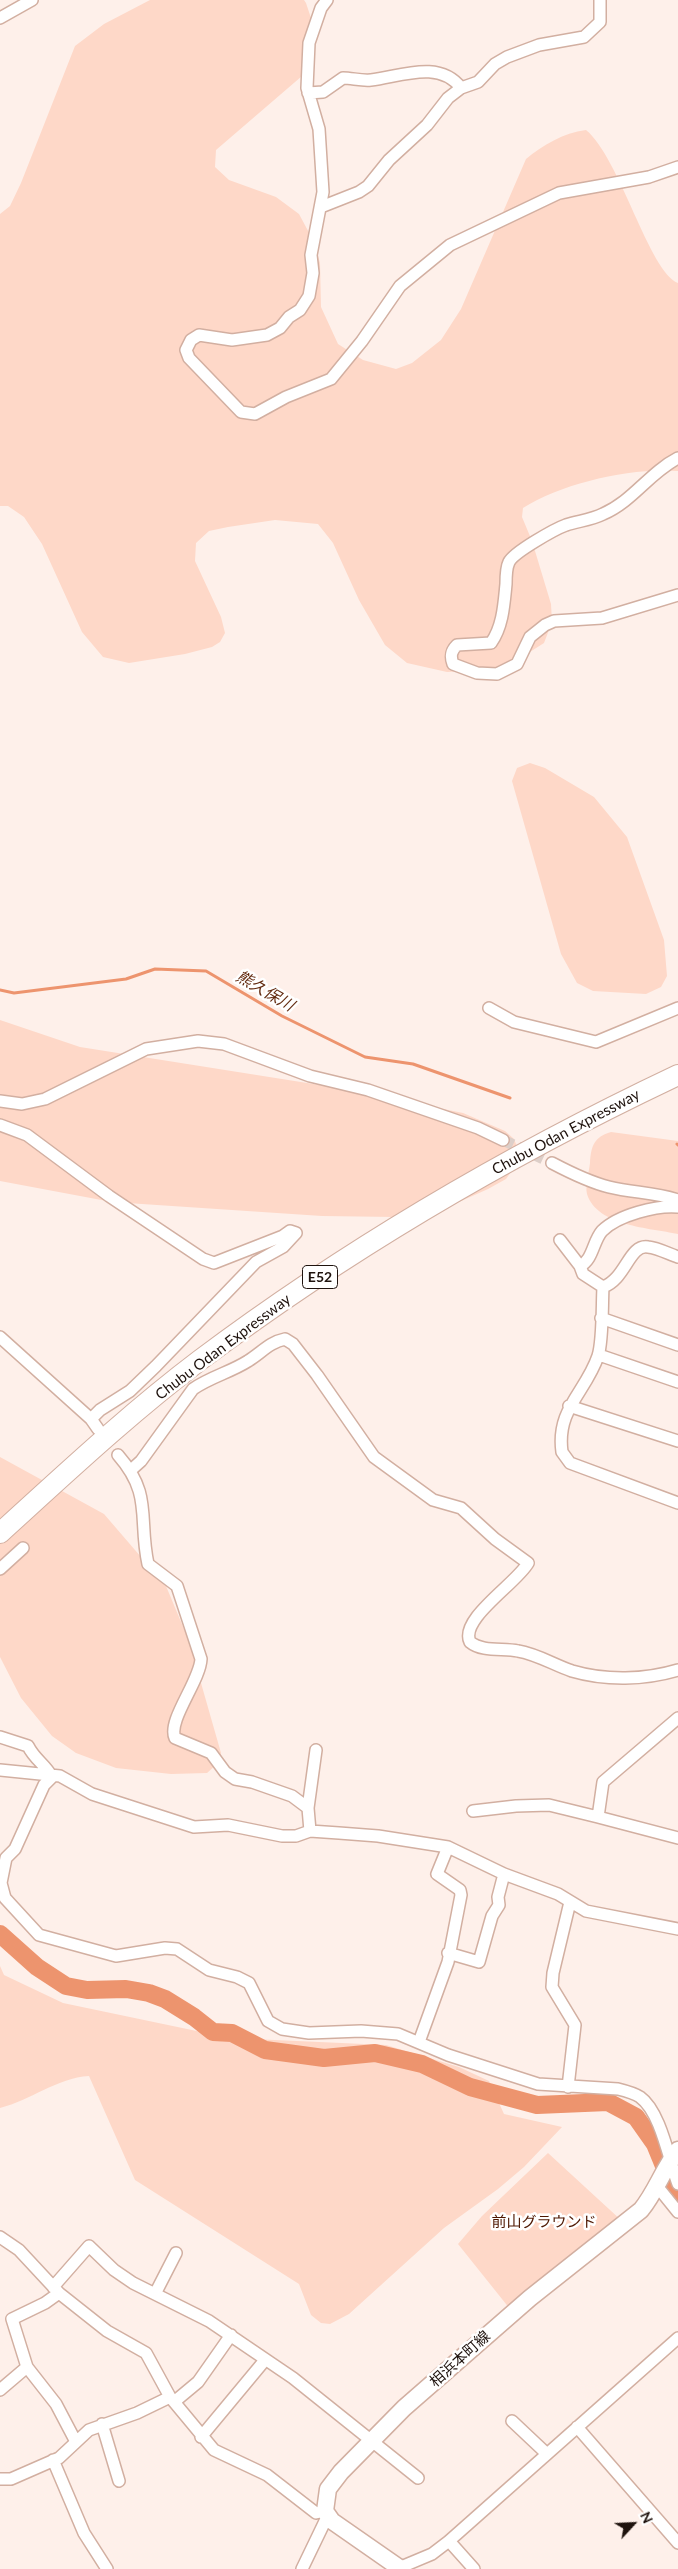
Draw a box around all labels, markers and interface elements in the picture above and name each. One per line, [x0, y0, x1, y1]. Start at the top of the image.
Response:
water label: 熊久保川 [232, 967, 298, 1015]
street label: Chubu Odan Expressway [489, 1085, 643, 1179]
road number: E52 [302, 1266, 338, 1288]
street label: Chubu Odan Expressway [152, 1290, 294, 1404]
park label: 前山グラウンド [492, 2213, 596, 2231]
street label: 相浜本町線 [426, 2327, 494, 2391]
north arrow [608, 2499, 658, 2549]
text: N [637, 2509, 657, 2526]

